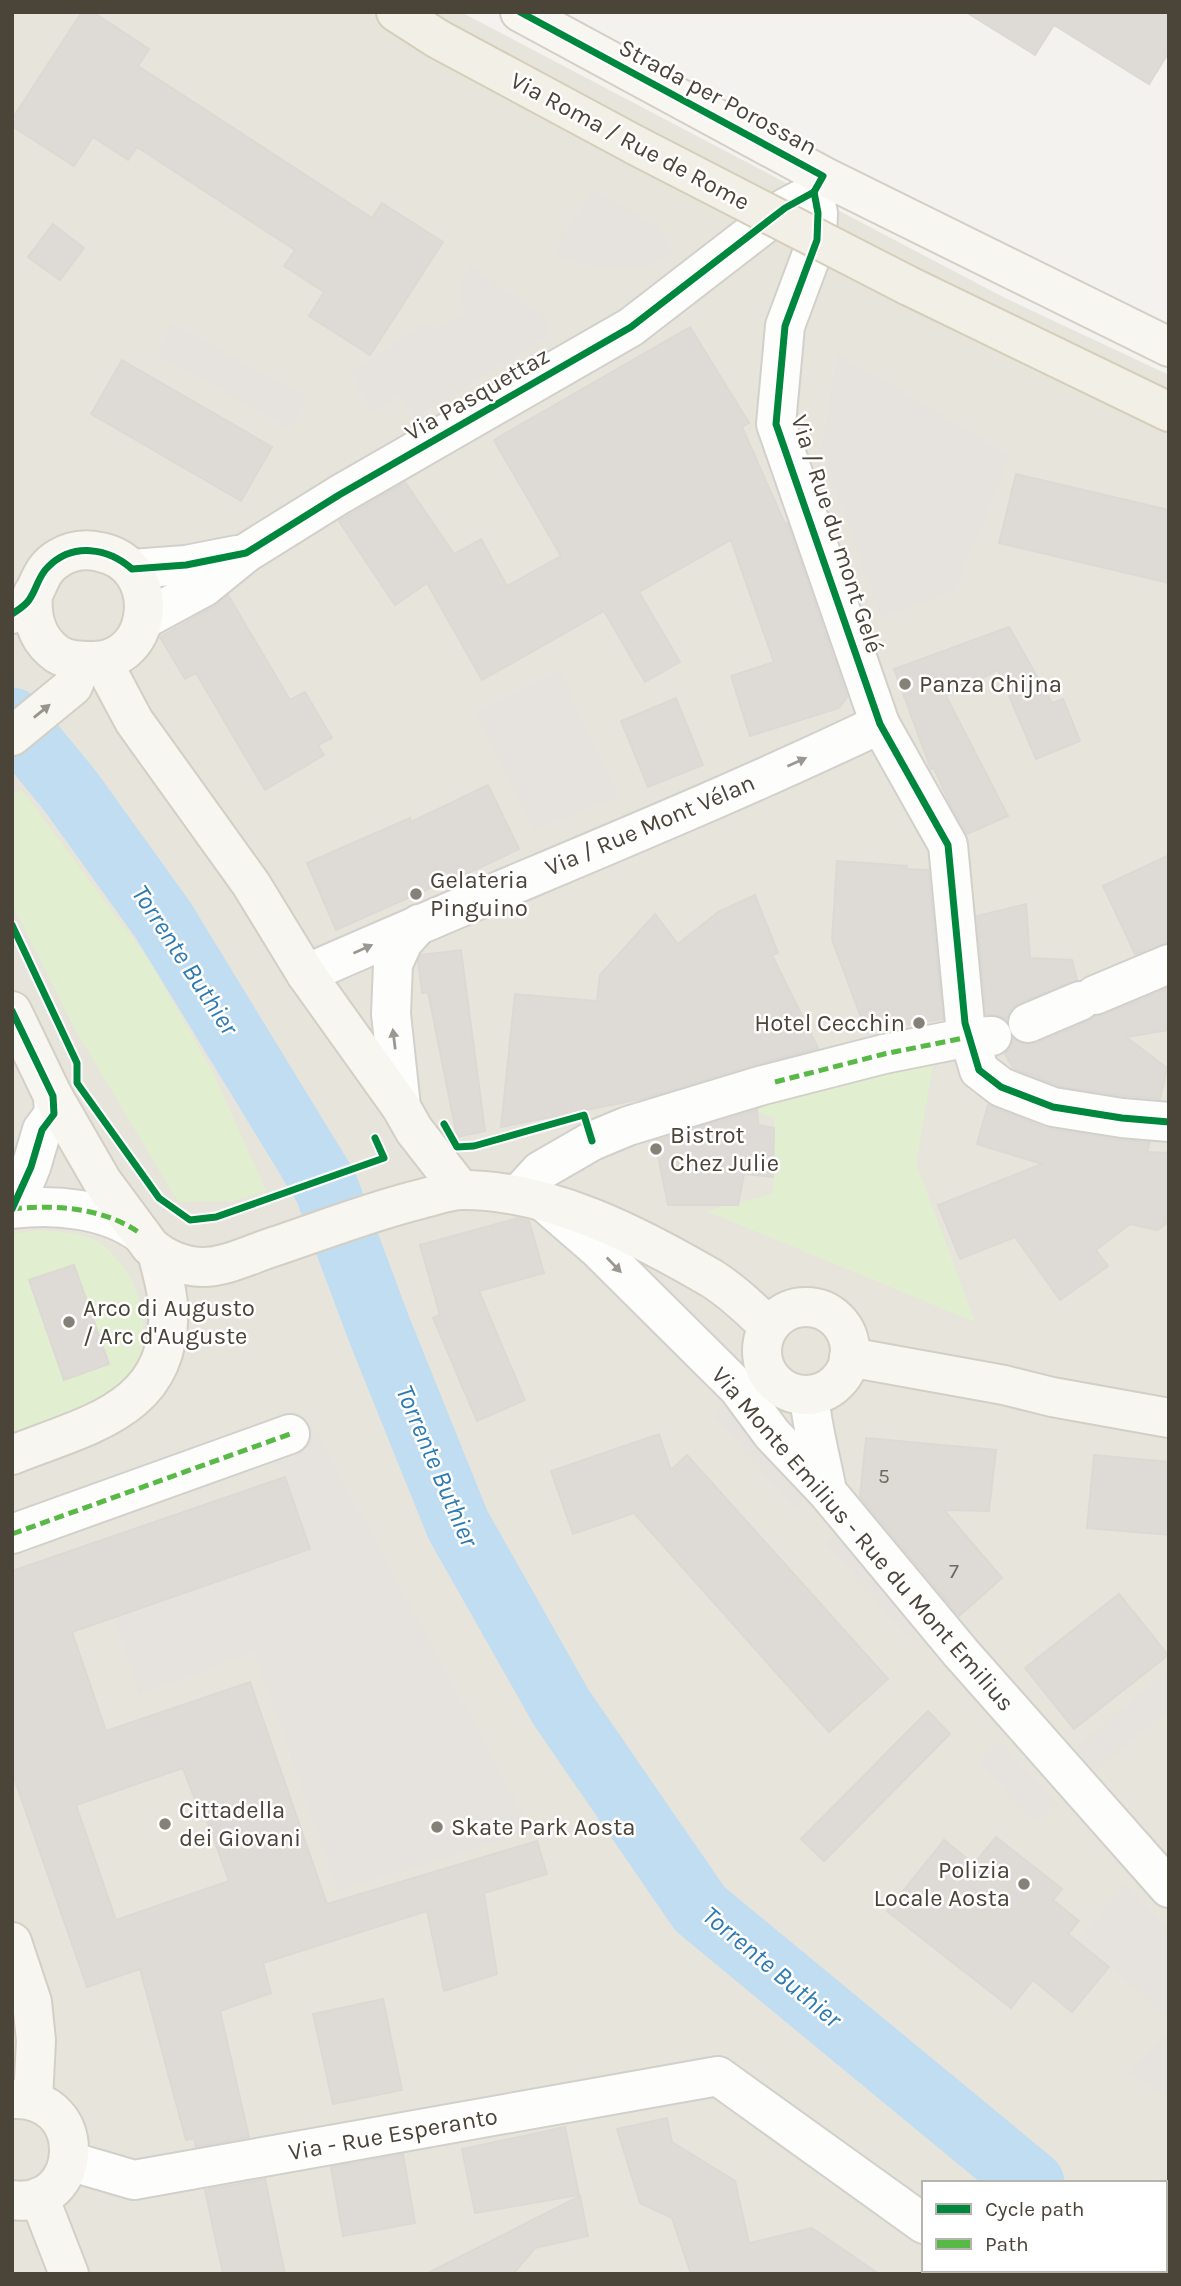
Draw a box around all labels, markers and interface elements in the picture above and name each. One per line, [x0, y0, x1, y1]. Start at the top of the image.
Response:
street label: Strada per Porossan [614, 33, 822, 161]
street label: Via Roma / Rue de Rome [506, 66, 754, 216]
street label: Via Pasquettaz [400, 341, 554, 447]
street label: Via / Rue du mont Gelé [785, 411, 889, 657]
place label: Panza Chijna [919, 670, 1062, 698]
marker: Panza Chijna [897, 676, 913, 692]
one-way arrow [34, 704, 51, 719]
one-way arrow [787, 756, 807, 768]
street label: Via / Rue Mont Vélan [541, 768, 759, 882]
place label: Gelateria Pinguino [430, 866, 528, 922]
water label: Torrente Buthier [125, 879, 246, 1042]
marker: Gelateria Pinguino [408, 886, 424, 902]
one-way arrow [352, 943, 373, 954]
place label: Hotel Cecchin [754, 1009, 905, 1037]
marker: Hotel Cecchin [911, 1015, 927, 1031]
one-way arrow [388, 1028, 399, 1050]
place label: Bistrot Chez Julie [670, 1121, 779, 1177]
marker: Bistrot Chez Julie [648, 1141, 664, 1157]
one-way arrow [605, 1256, 621, 1273]
place label: Arco di Augusto / Arc d'Auguste [83, 1294, 255, 1350]
marker: Arco di Augusto / Arc d'Auguste [61, 1314, 77, 1330]
street label: Via Monte Emilius - Rue du Mont Emilius [706, 1361, 1020, 1717]
water label: Torrente Buthier [389, 1380, 485, 1553]
house number: 5 [878, 1464, 890, 1488]
house number: 7 [949, 1559, 959, 1583]
place label: Cittadella dei Giovani [179, 1796, 301, 1852]
place label: Skate Park Aosta [451, 1813, 635, 1841]
marker: Cittadella dei Giovani [157, 1816, 173, 1832]
marker: Skate Park Aosta [429, 1819, 445, 1835]
place label: Polizia Locale Aosta [874, 1856, 1010, 1912]
marker: Polizia Locale Aosta [1016, 1876, 1032, 1892]
water label: Torrente Buthier [696, 1900, 849, 2035]
street label: Via - Rue Esperanto [286, 2102, 500, 2166]
legend [922, 2181, 1167, 2272]
text: Cycle path [985, 2197, 1085, 2221]
text: Path [985, 2232, 1029, 2256]

